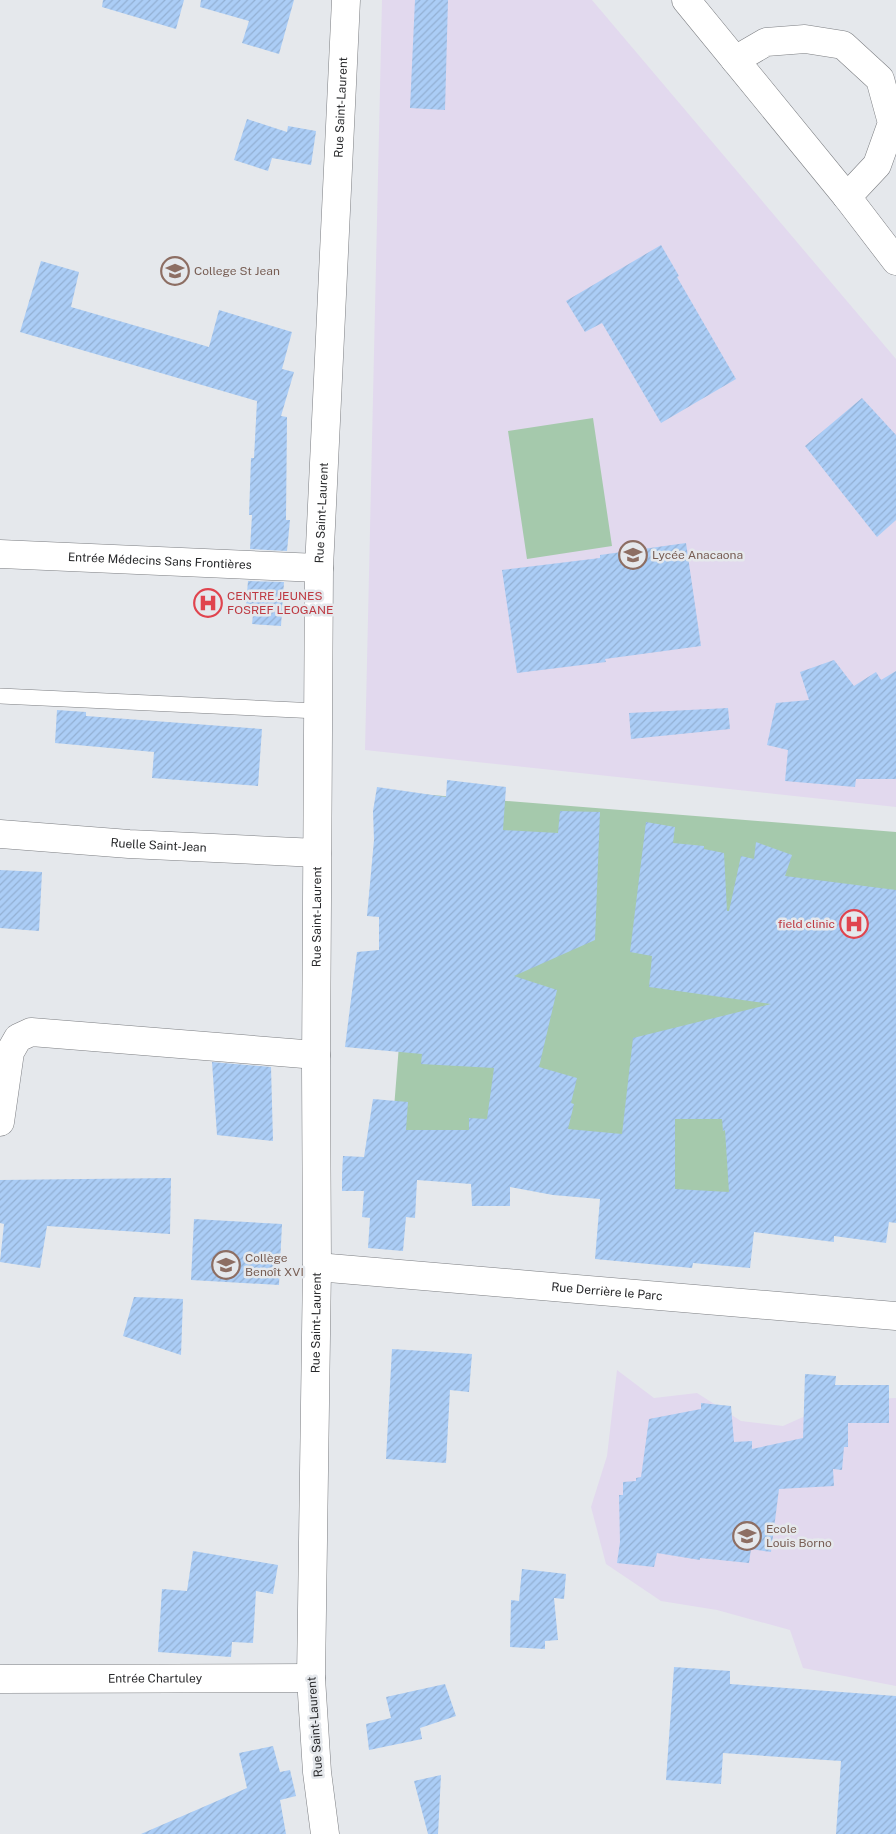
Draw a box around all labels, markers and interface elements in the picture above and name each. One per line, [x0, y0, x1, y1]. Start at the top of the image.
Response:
street label: Rue Saint-Laurent [332, 56, 350, 158]
school or university icon: College St Jean [160, 256, 190, 286]
place label: College St Jean [194, 264, 280, 278]
street label: Rue Saint-Laurent [312, 462, 331, 564]
school or university icon: Lycée Anacaona [618, 540, 648, 570]
place label: Lycée Anacaona [652, 548, 743, 562]
street label: Entrée Médecins Sans Frontières [68, 550, 252, 572]
hospital icon: CENTRE JEUNES FOSREF LEOGANE [193, 588, 223, 618]
place label: CENTRE JEUNES FOSREF LEOGANE [227, 589, 334, 617]
street label: Ruelle Saint-Jean [110, 836, 207, 855]
street label: Rue Saint-Laurent [310, 866, 324, 967]
hospital icon: field clinic [839, 909, 869, 939]
place label: field clinic [778, 917, 835, 931]
school or university icon: Collège Benoît XVI [211, 1250, 241, 1280]
place label: Collège Benoît XVI [245, 1251, 304, 1279]
street label: Rue Saint-Laurent [308, 1272, 324, 1373]
street label: Rue Derrière le Parc [551, 1280, 663, 1303]
school or university icon: Ecole Louis Borno [732, 1521, 762, 1551]
place label: Ecole Louis Borno [766, 1522, 832, 1550]
street label: Entrée Chartuley [108, 1671, 203, 1686]
street label: Rue Saint-Laurent [304, 1676, 326, 1778]

